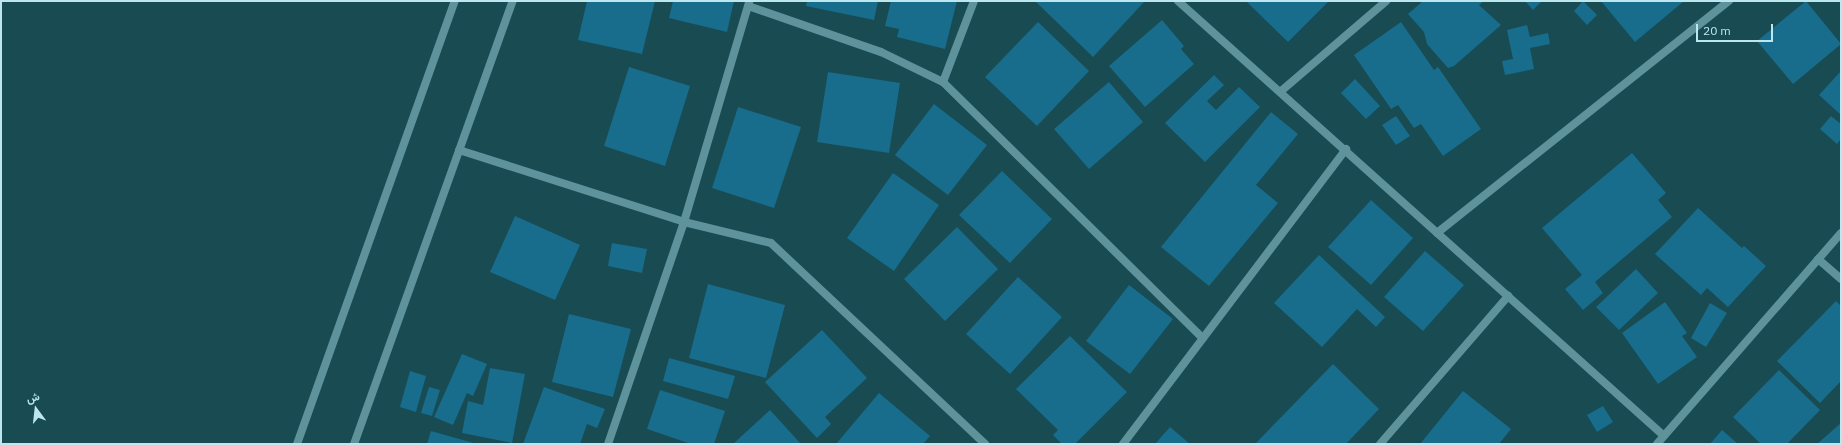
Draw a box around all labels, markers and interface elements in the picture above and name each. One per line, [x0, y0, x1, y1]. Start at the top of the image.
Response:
scale bar [1698, 16, 1775, 42]
text: 20 m [1703, 23, 1731, 38]
north arrow [16, 389, 56, 429]
text: ش [25, 389, 41, 406]

